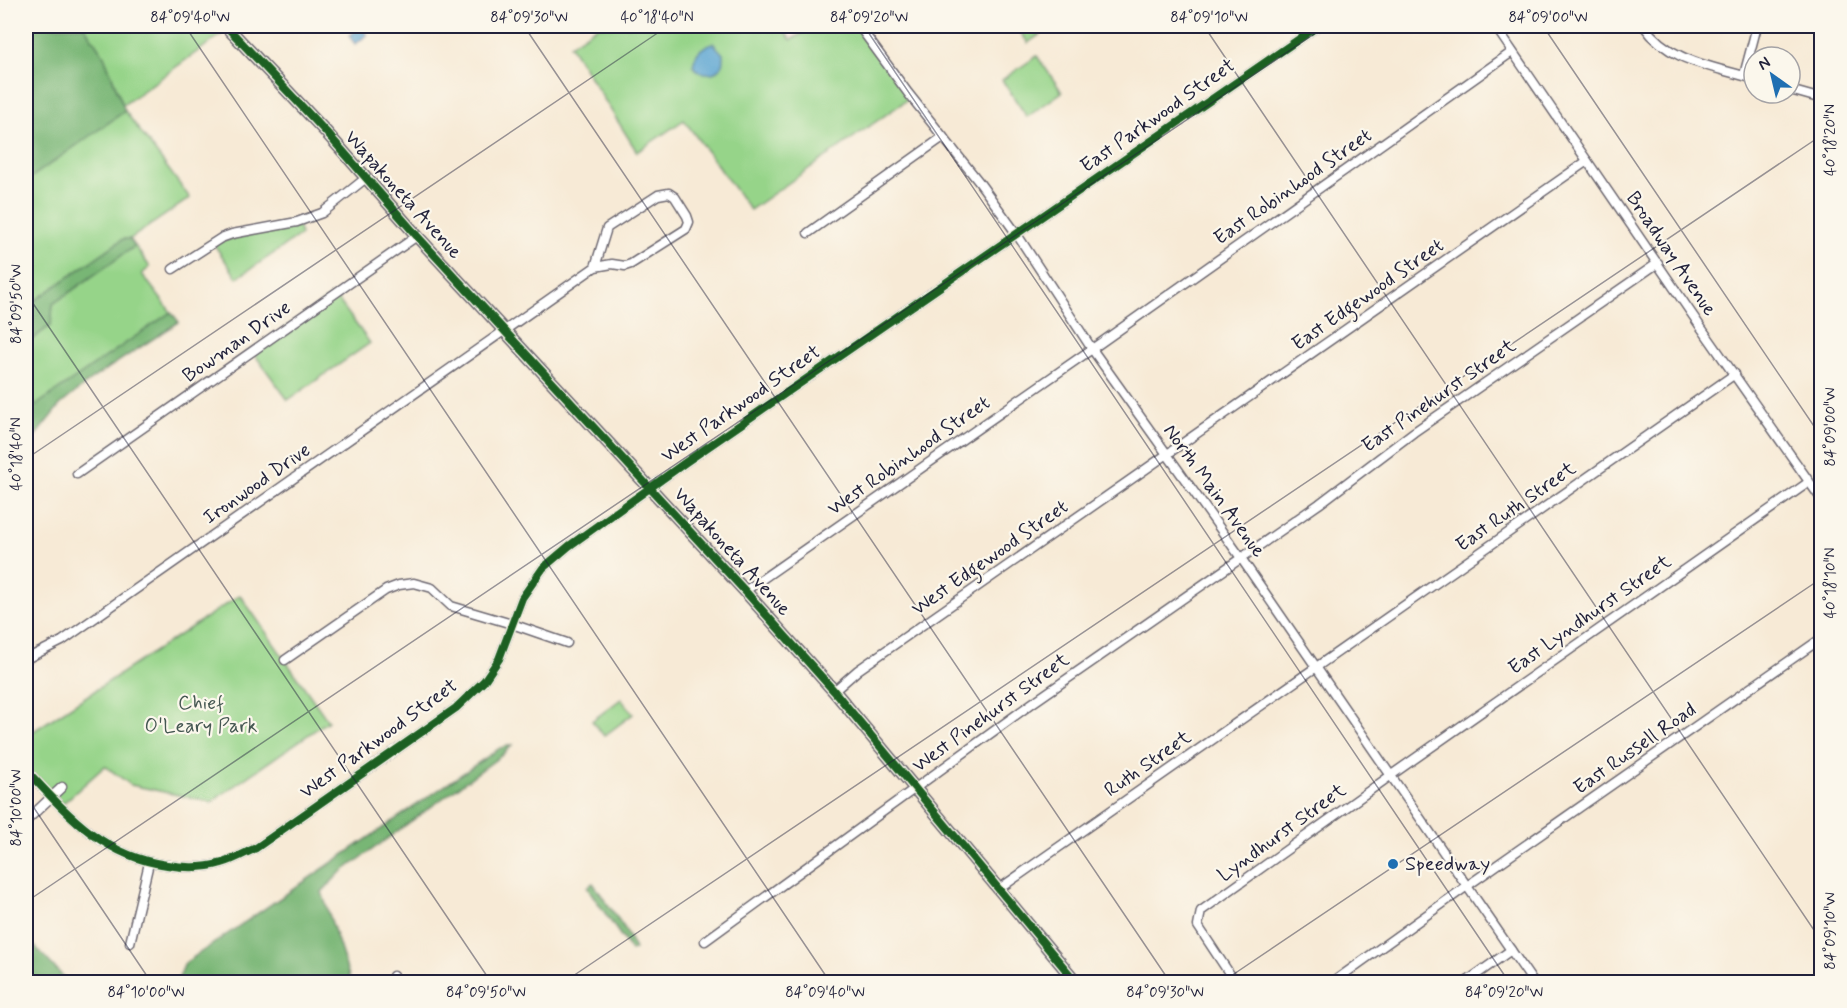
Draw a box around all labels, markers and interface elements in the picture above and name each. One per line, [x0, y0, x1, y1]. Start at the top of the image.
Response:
text: 84°09'40"W [150, 8, 230, 28]
text: 84°09'30"W [490, 8, 568, 28]
text: 40°18'40"N [620, 8, 694, 28]
text: 84°09'20"W [830, 8, 908, 28]
text: 84°09'10"W [1170, 8, 1248, 28]
text: 84°09'00"W [1508, 8, 1588, 28]
north arrow [1742, 45, 1802, 105]
street label: East Parkwood Street [1075, 52, 1241, 180]
text: N [1754, 52, 1775, 75]
text: 40°18'20"N [1821, 104, 1841, 176]
street label: East Robinhood Street [1209, 122, 1377, 252]
street label: Wapakoneta Avenue [338, 125, 468, 265]
street label: Broadway Avenue [1619, 186, 1723, 322]
street label: East Edgewood Street [1287, 232, 1451, 359]
text: 84°09'50"W [7, 264, 27, 344]
street label: Bowman Drive [177, 295, 297, 389]
street label: East Pinehurst Street [1357, 333, 1522, 459]
street label: West Parkwood Street [656, 339, 826, 469]
text: 84°09'00"W [1821, 387, 1841, 467]
street label: West Robinhood Street [822, 390, 996, 522]
text: 40°18'40"N [7, 417, 27, 491]
street label: North Main Avenue [1156, 419, 1272, 563]
street label: Ironwood Drive [198, 437, 316, 531]
street label: East Ruth Street [1451, 455, 1582, 558]
street label: Wapakoneta Avenue [667, 482, 797, 622]
street label: West Edgewood Street [906, 494, 1075, 624]
text: 40°18'10"N [1821, 547, 1841, 619]
street label: East Lyndhurst Street [1503, 548, 1677, 681]
street label: West Pinehurst Street [907, 647, 1075, 779]
street label: West Parkwood Street [295, 673, 463, 805]
park label: Chief O'Leary Park [144, 690, 258, 740]
street label: East Russell Road [1568, 697, 1702, 801]
street label: Ruth Street [1099, 724, 1197, 804]
text: 84°10'00"W [7, 769, 27, 847]
street label: Lyndhurst Street [1212, 777, 1352, 889]
place label: Speedway [1405, 851, 1490, 878]
marker: Speedway [1386, 857, 1400, 871]
text: 84°09'10"W [1821, 892, 1841, 970]
text: 84°10'00"W [107, 983, 185, 1003]
text: 84°09'50"W [446, 983, 526, 1003]
text: 84°09'40"W [785, 983, 865, 1003]
text: 84°09'30"W [1126, 983, 1204, 1003]
text: 84°09'20"W [1465, 983, 1543, 1003]

